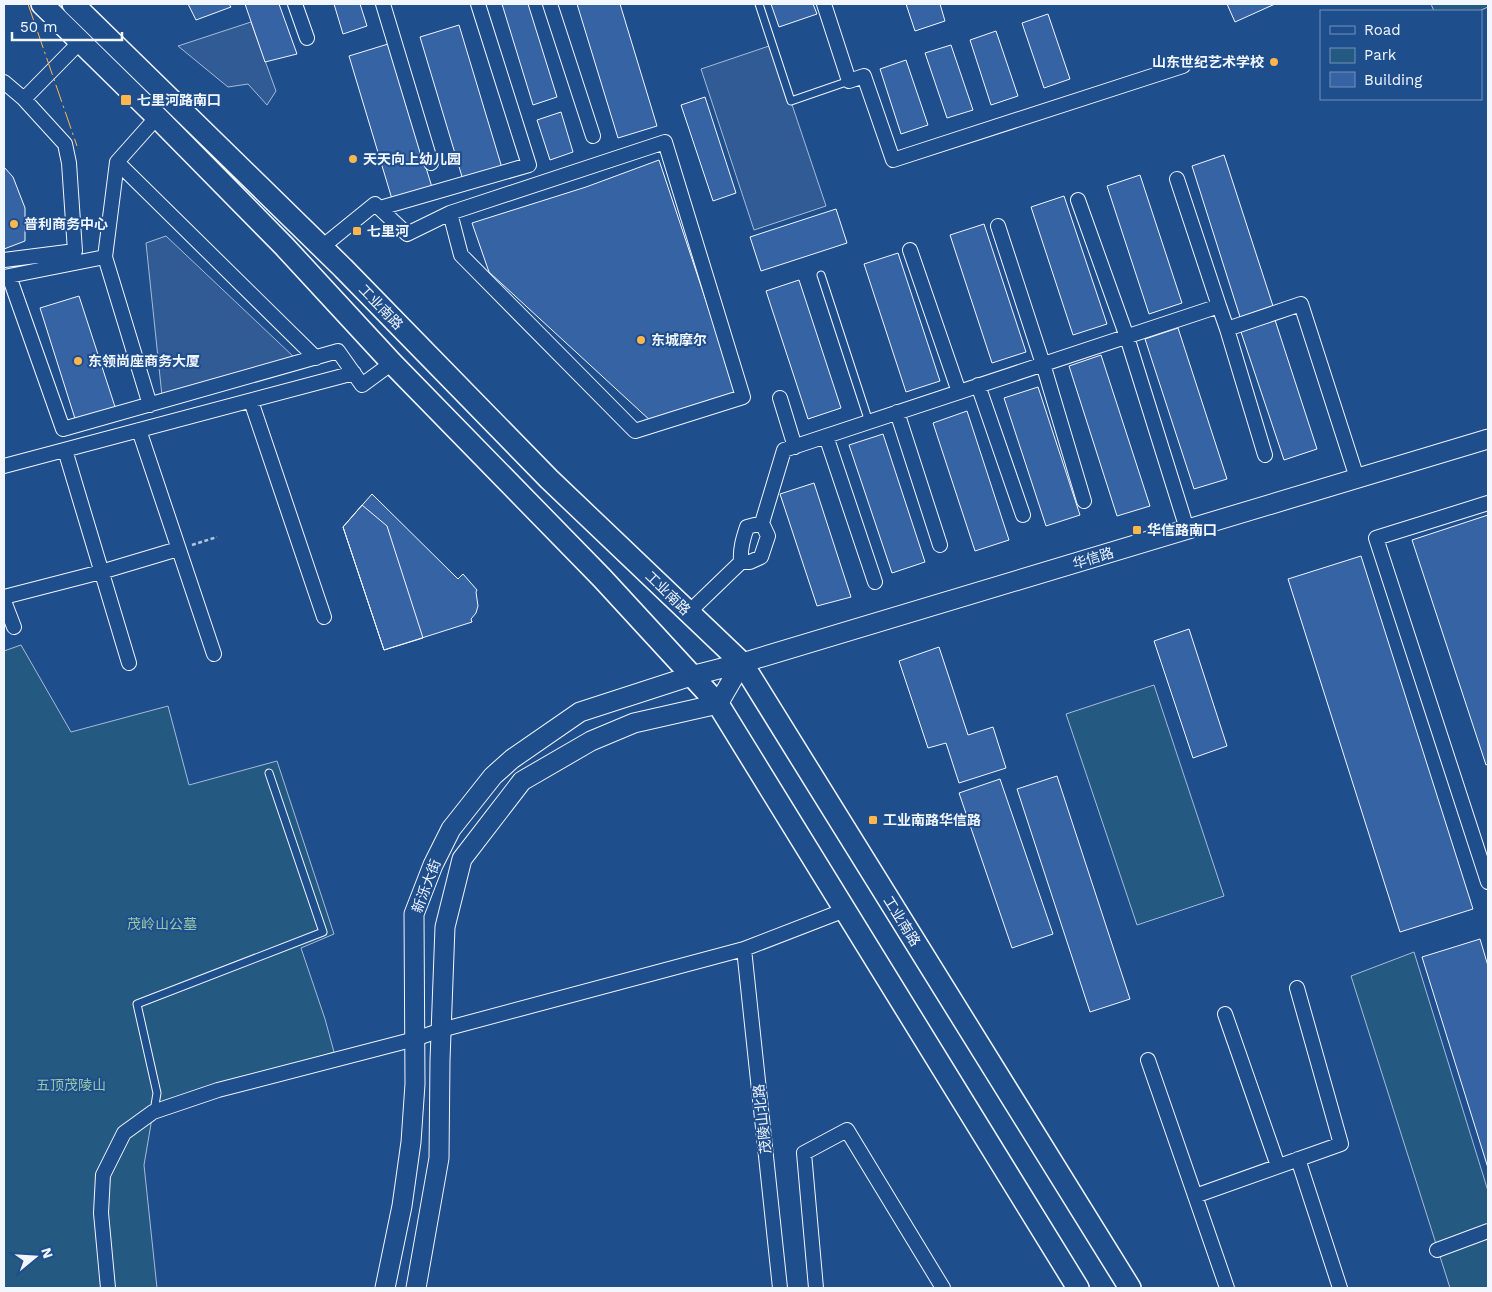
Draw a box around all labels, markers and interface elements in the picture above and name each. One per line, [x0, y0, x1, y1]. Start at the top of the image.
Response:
scale bar [12, 10, 122, 42]
legend [1320, 10, 1482, 100]
text: 50 m [20, 18, 57, 36]
text: Road [1364, 21, 1401, 39]
text: Park [1364, 46, 1397, 64]
place label: 山东世纪艺术学校 [1152, 54, 1264, 70]
marker: 山东世纪艺术学校 [1268, 56, 1280, 68]
text: Building [1364, 71, 1422, 89]
place label: 七里河路南口 [137, 92, 221, 108]
marker: 七里河路南口 [119, 93, 133, 107]
place label: 天天向上幼儿园 [363, 151, 461, 167]
marker: 天天向上幼儿园 [347, 153, 359, 165]
place label: 普利商务中心 [24, 216, 108, 232]
marker: 普利商务中心 [8, 218, 20, 230]
place label: 七里河 [367, 223, 409, 239]
marker: 七里河 [351, 225, 363, 237]
street label: 工业南路 [356, 281, 406, 333]
place label: 东城摩尔 [651, 332, 707, 348]
marker: 东城摩尔 [635, 334, 647, 346]
place label: 东领尚座商务大厦 [88, 353, 200, 369]
marker: 东领尚座商务大厦 [72, 355, 84, 367]
place label: 华信路南口 [1147, 522, 1217, 538]
marker: 华信路南口 [1131, 524, 1143, 536]
street label: 华信路 [1071, 544, 1115, 572]
street label: 工业南路 [642, 568, 694, 618]
place label: 工业南路华信路 [883, 812, 981, 828]
marker: 工业南路华信路 [867, 814, 879, 826]
street label: 新泺大街 [408, 857, 444, 915]
street label: 工业南路 [880, 893, 924, 949]
park label: 茂岭山公墓 [127, 916, 197, 932]
park label: 五顶茂陵山 [36, 1077, 106, 1093]
street label: 茂陵山北路 [750, 1083, 774, 1155]
north arrow [10, 1232, 60, 1282]
text: N [38, 1246, 57, 1260]

